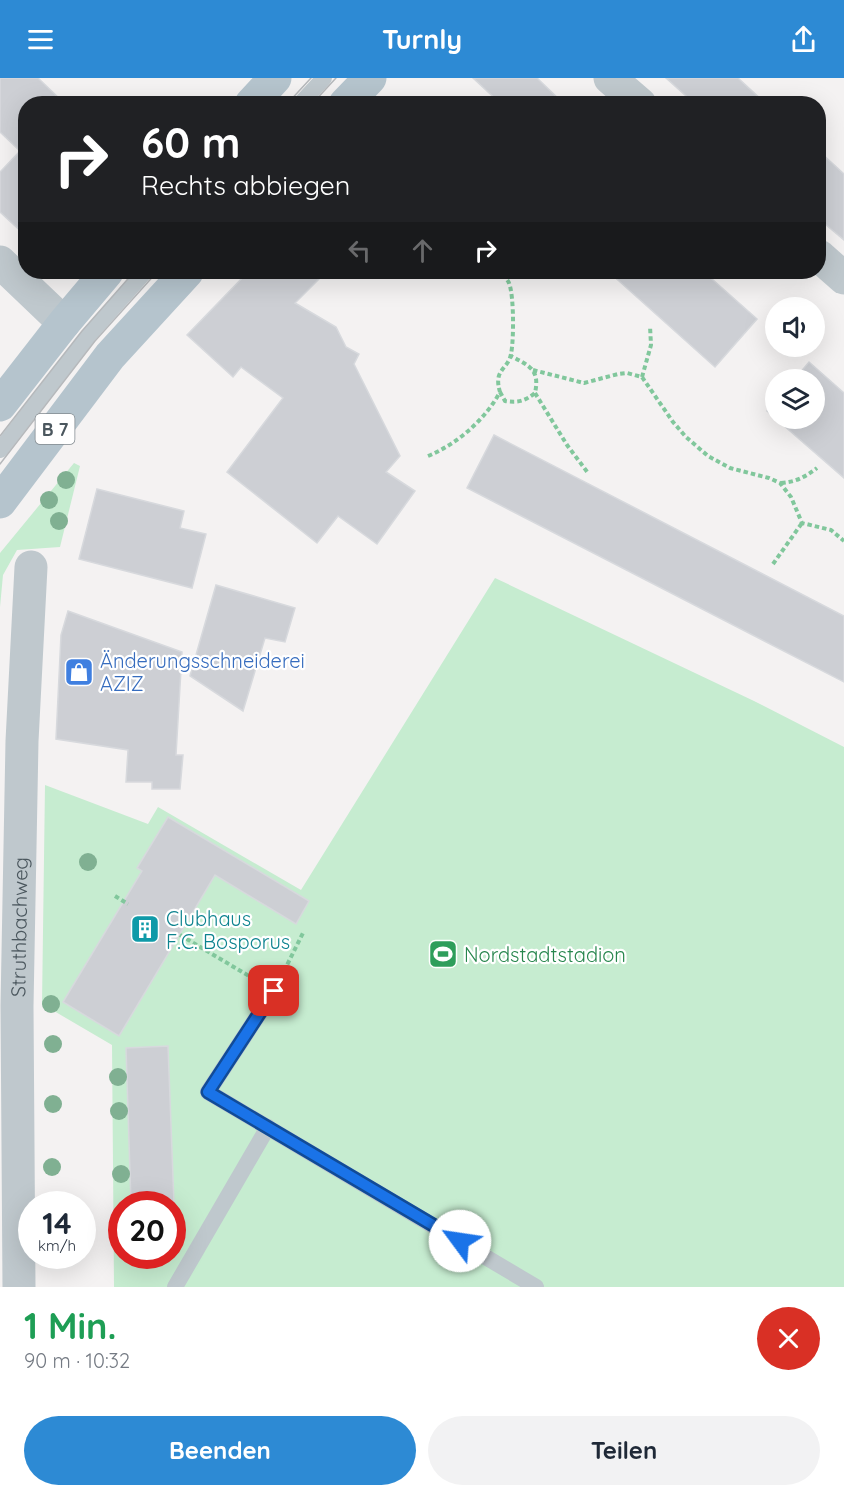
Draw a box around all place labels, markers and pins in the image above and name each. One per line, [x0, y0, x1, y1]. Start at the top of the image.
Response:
place label: Änderungsschneiderei AZIZ [100, 648, 305, 696]
shop icon: Änderungsschneiderei AZIZ [63, 656, 95, 688]
place label: Clubhaus F.C. Bosporus [166, 906, 290, 954]
building icon: Clubhaus F.C. Bosporus [129, 913, 161, 945]
sports icon: Nordstadtstadion [427, 938, 459, 970]
place label: Nordstadtstadion [464, 942, 626, 967]
pin [248, 965, 299, 1016]

